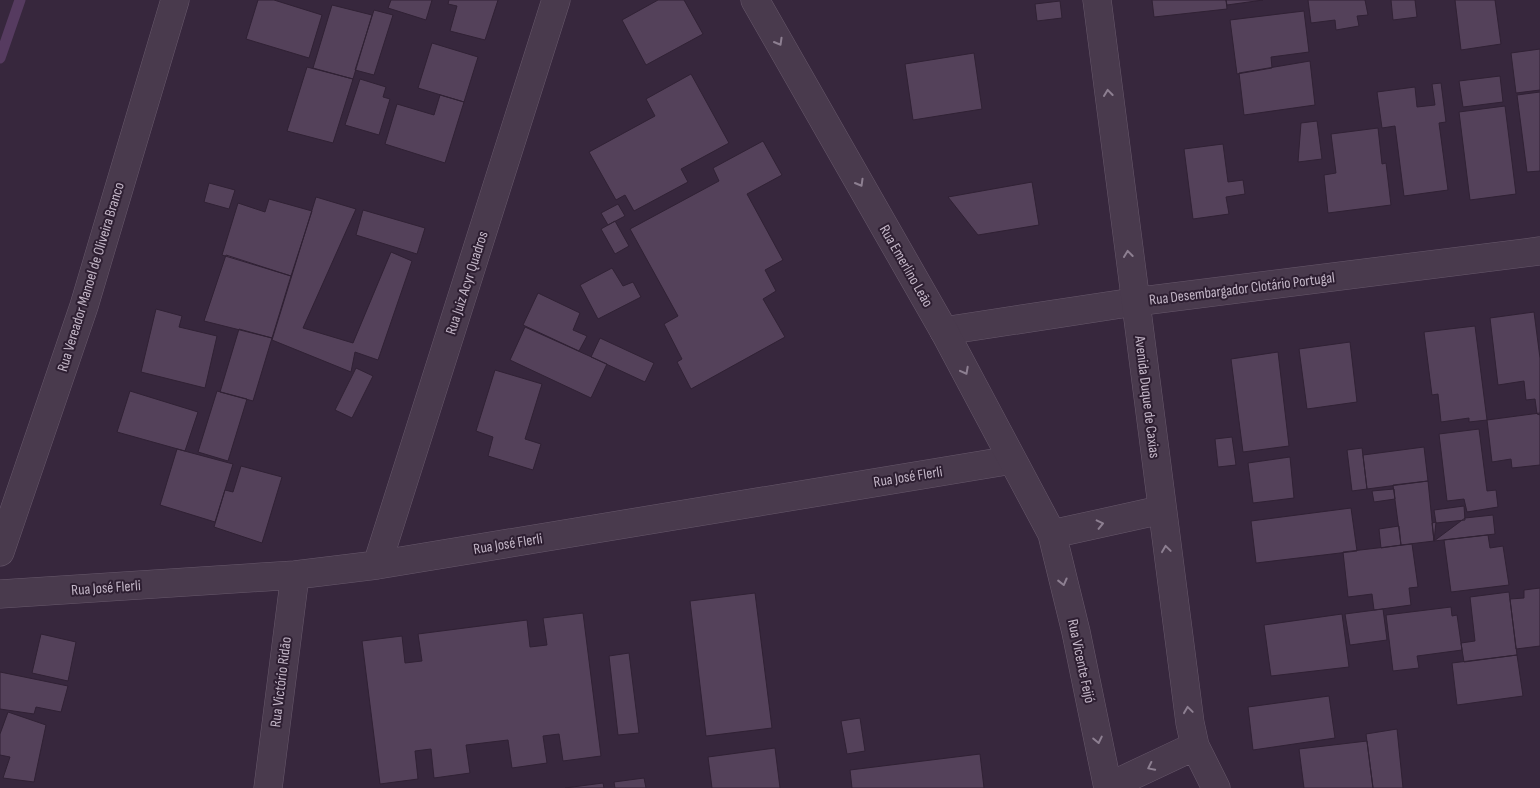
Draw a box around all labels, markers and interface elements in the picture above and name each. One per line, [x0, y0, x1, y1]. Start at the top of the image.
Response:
one-way arrow [773, 37, 783, 46]
one-way arrow [1104, 88, 1114, 97]
one-way arrow [853, 178, 863, 187]
street label: Rua Vereador Manoel de Oliveira Branco [53, 180, 129, 374]
street label: Rua Emerlino Leão [875, 221, 937, 311]
street label: Rua Juiz Acyr Quadros [441, 229, 493, 337]
one-way arrow [1123, 250, 1134, 258]
street label: Rua Desembargador Clotário Portugal [1148, 268, 1336, 310]
street label: Avenida Duque de Caxias [1130, 334, 1164, 459]
one-way arrow [959, 366, 969, 375]
street label: Rua José FIerli [872, 462, 944, 492]
one-way arrow [1095, 519, 1104, 530]
street label: Rua José FIerli [472, 529, 544, 559]
one-way arrow [1161, 545, 1172, 553]
street label: Rua José FIerli [71, 576, 142, 600]
one-way arrow [1058, 577, 1068, 585]
street label: Rua Vicente Feijó [1063, 617, 1099, 705]
street label: Rua Victório Ridão [266, 636, 296, 728]
one-way arrow [1183, 706, 1194, 714]
one-way arrow [1092, 736, 1103, 745]
one-way arrow [1147, 760, 1156, 771]

